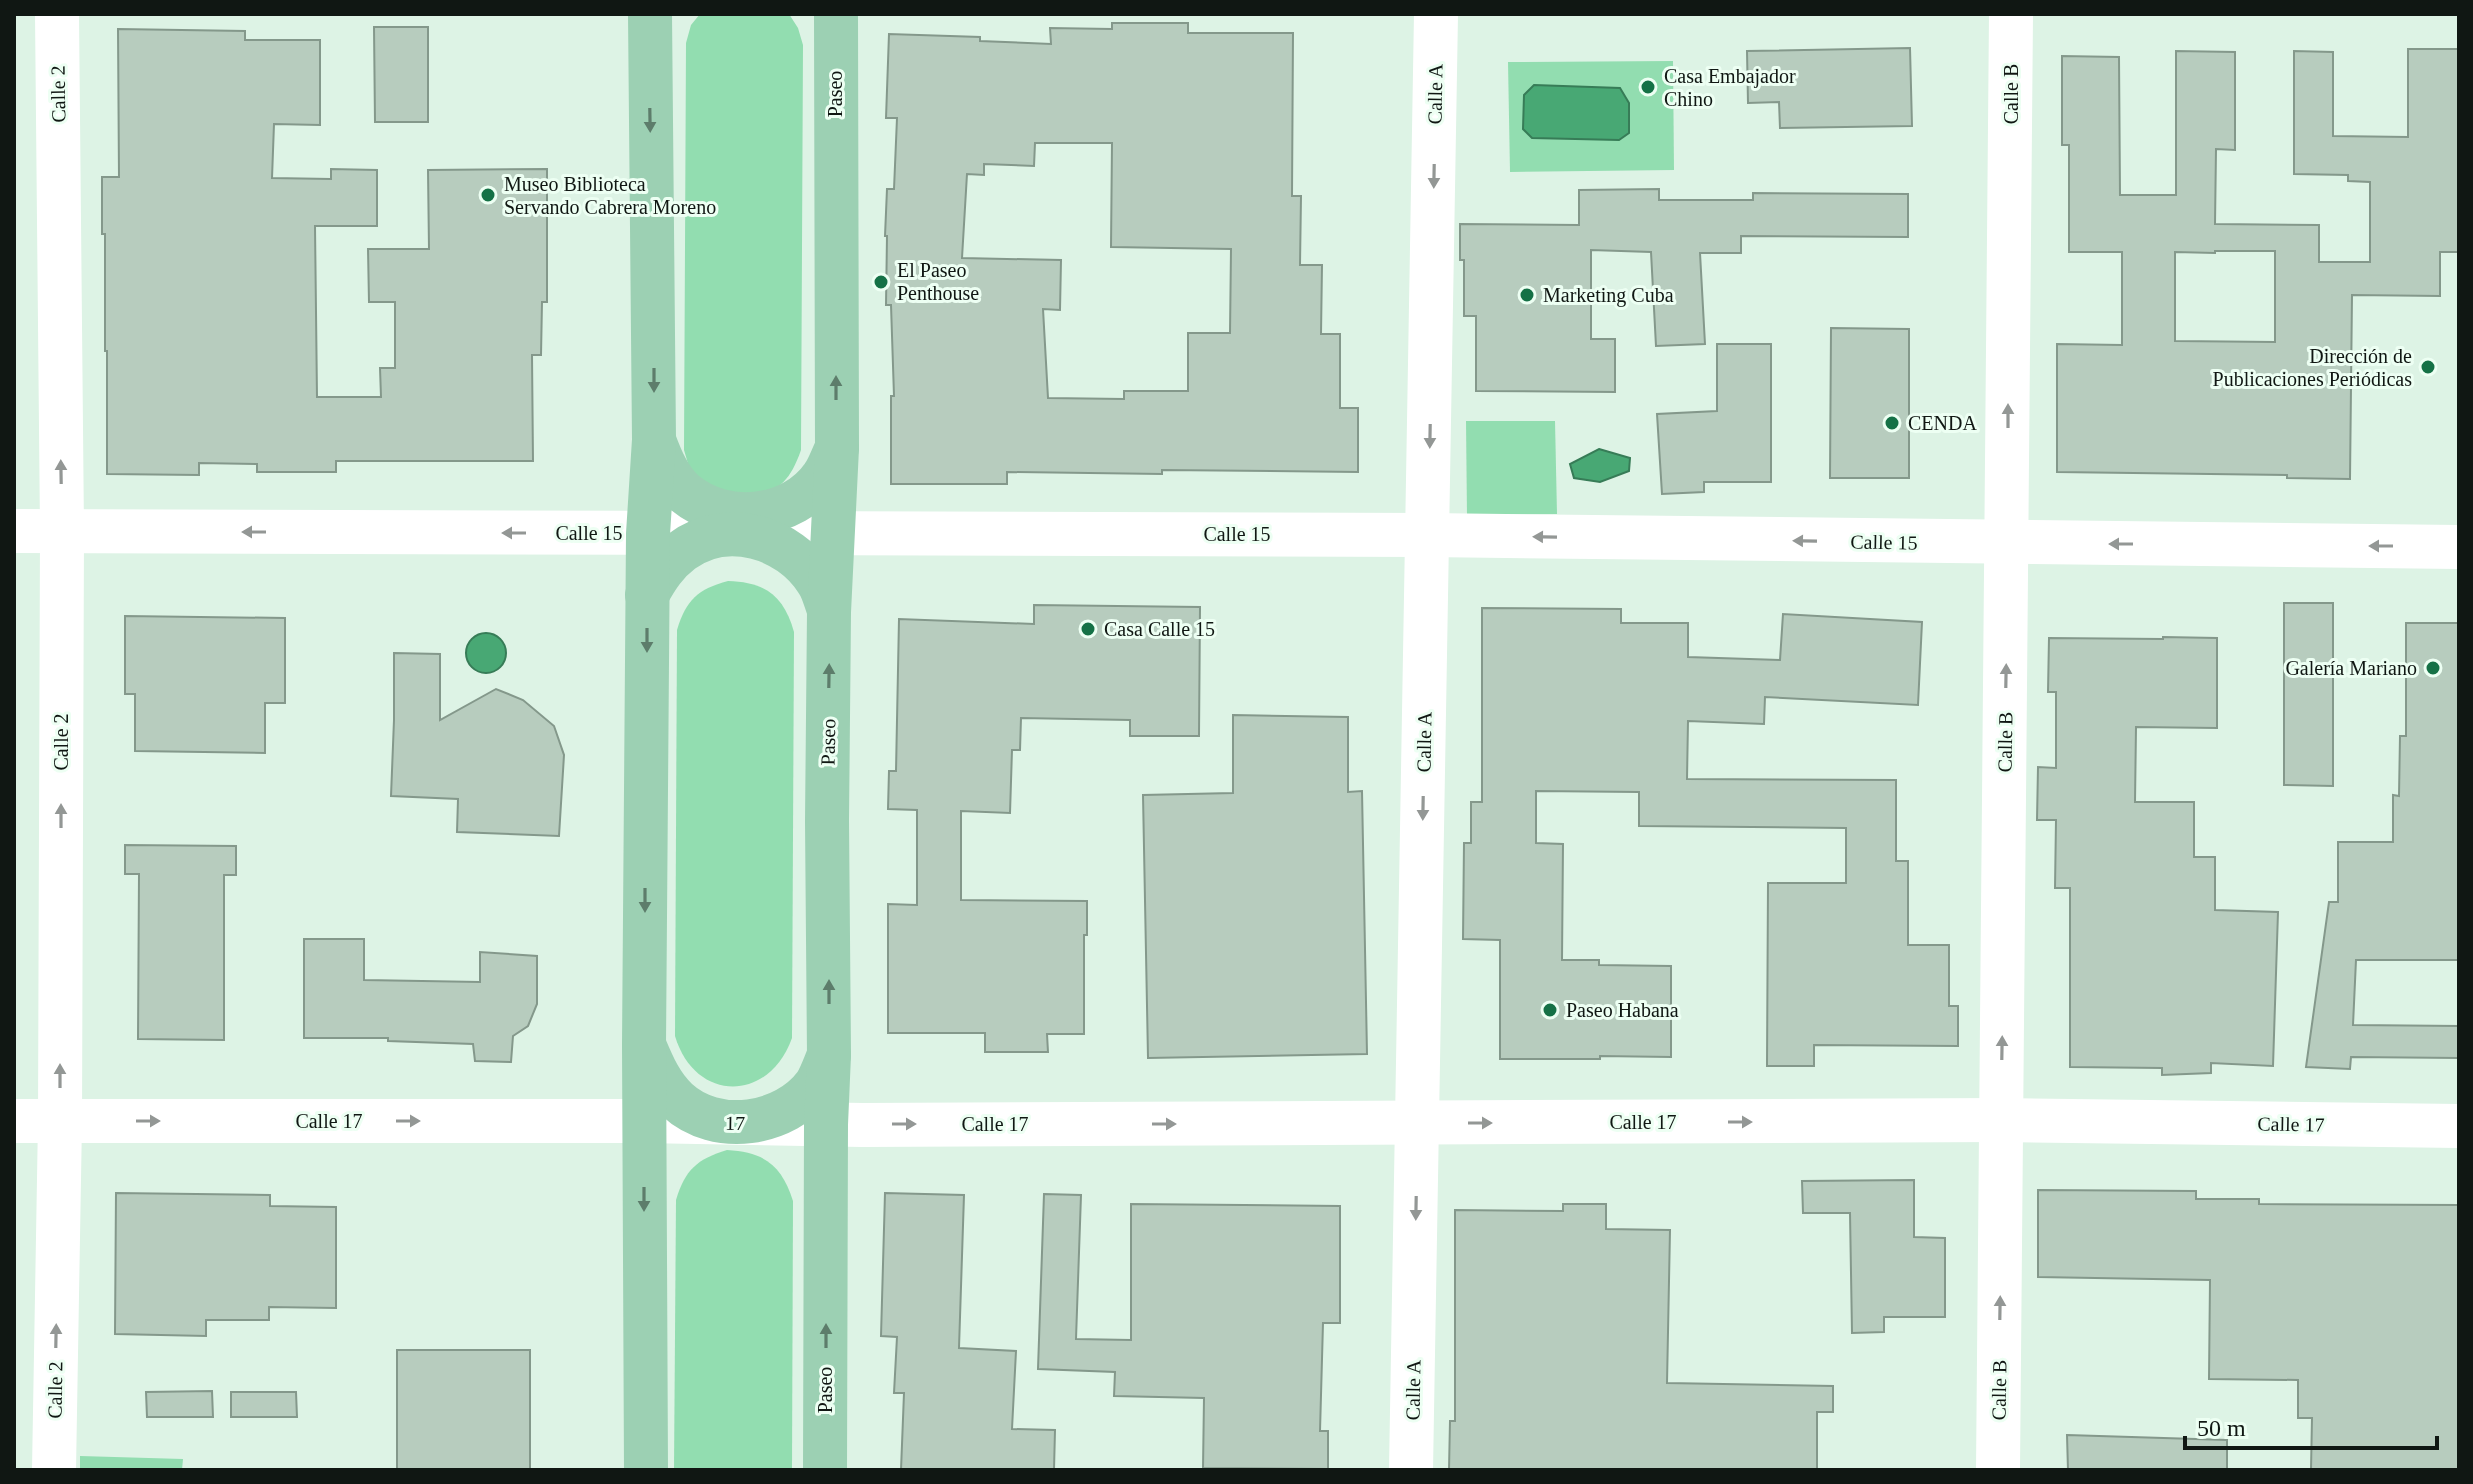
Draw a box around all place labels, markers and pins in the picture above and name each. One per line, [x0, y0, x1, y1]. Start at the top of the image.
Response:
place label: Casa Embajador Chino [1664, 65, 1796, 110]
marker: Casa Embajador Chino [1639, 78, 1657, 96]
place label: Museo Biblioteca Servando Cabrera Moreno [504, 173, 716, 218]
marker: Museo Biblioteca Servando Cabrera Moreno [479, 186, 497, 204]
place label: El Paseo Penthouse [897, 259, 979, 304]
marker: El Paseo Penthouse [872, 273, 890, 291]
place label: Marketing Cuba [1543, 284, 1674, 307]
marker: Marketing Cuba [1518, 286, 1536, 304]
place label: Dirección de Publicaciones Periódicas [2213, 345, 2412, 390]
marker: Dirección de Publicaciones Periódicas [2419, 358, 2437, 376]
place label: CENDA [1908, 412, 1977, 434]
marker: CENDA [1883, 414, 1901, 432]
place label: Casa Calle 15 [1104, 618, 1215, 640]
marker: Casa Calle 15 [1079, 620, 1097, 638]
place label: Galería Mariano [2285, 657, 2417, 679]
marker: Galería Mariano [2424, 659, 2442, 677]
place label: Paseo Habana [1566, 999, 1679, 1021]
marker: Paseo Habana [1541, 1001, 1559, 1019]

